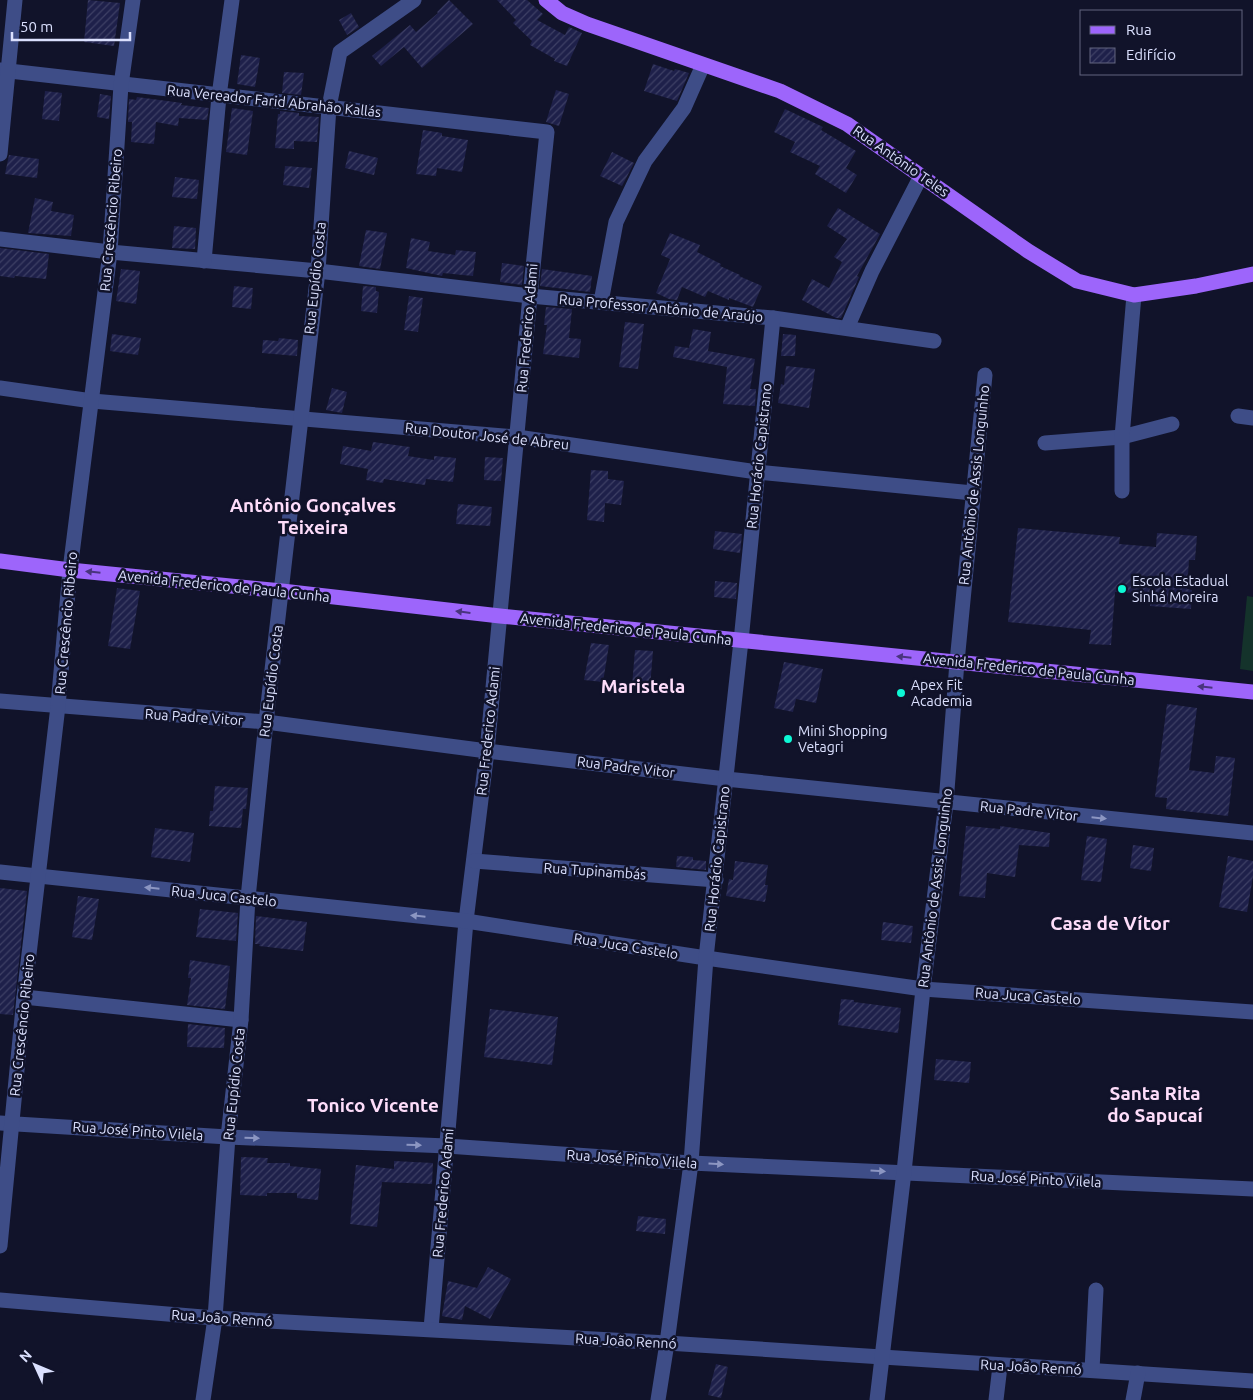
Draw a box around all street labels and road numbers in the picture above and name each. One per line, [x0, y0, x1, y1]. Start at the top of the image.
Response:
street label: Rua Vereador Farid Abrahão Kallás [166, 82, 382, 120]
street label: Rua Antônio Teles [850, 122, 952, 200]
street label: Rua Crescêncio Ribeiro [97, 148, 125, 292]
street label: Rua Eupídio Costa [301, 221, 329, 335]
street label: Rua Frederico Adami [513, 263, 541, 393]
street label: Rua Professor Antônio de Araújo [558, 291, 764, 325]
street label: Rua Horácio Capistrano [743, 382, 775, 530]
street label: Rua Antônio de Assis Longuinho [956, 384, 992, 586]
street label: Rua Doutor José de Abreu [404, 419, 570, 453]
street label: Rua Crescêncio Ribeiro [52, 551, 80, 695]
street label: Avenida Frederico de Paula Cunha [118, 567, 330, 605]
street label: Avenida Frederico de Paula Cunha [520, 610, 732, 648]
street label: Rua Eupídio Costa [256, 624, 286, 738]
street label: Avenida Frederico de Paula Cunha [923, 650, 1135, 688]
street label: Rua Frederico Adami [473, 666, 503, 796]
street label: Rua Padre Vitor [144, 706, 244, 728]
street label: Rua Padre Vitor [576, 753, 677, 781]
street label: Rua Horácio Capistrano [701, 785, 733, 933]
street label: Rua Antônio de Assis Longuinho [915, 787, 955, 989]
street label: Rua Padre Vitor [979, 798, 1080, 824]
street label: Rua Tupinambás [543, 859, 647, 883]
street label: Rua Juca Castelo [171, 883, 277, 909]
street label: Rua Juca Castelo [572, 930, 680, 962]
street label: Rua Crescêncio Ribeiro [7, 953, 37, 1097]
street label: Rua Juca Castelo [975, 984, 1081, 1008]
street label: Rua Eupídio Costa [220, 1027, 248, 1141]
street label: Rua José Pinto Vilela [72, 1118, 204, 1144]
street label: Rua Frederico Adami [429, 1128, 457, 1258]
street label: Rua José Pinto Vilela [566, 1146, 698, 1172]
street label: Rua José Pinto Vilela [970, 1168, 1102, 1190]
street label: Rua João Rennó [171, 1306, 273, 1330]
street label: Rua João Rennó [575, 1330, 677, 1352]
street label: Rua João Rennó [980, 1356, 1082, 1378]

